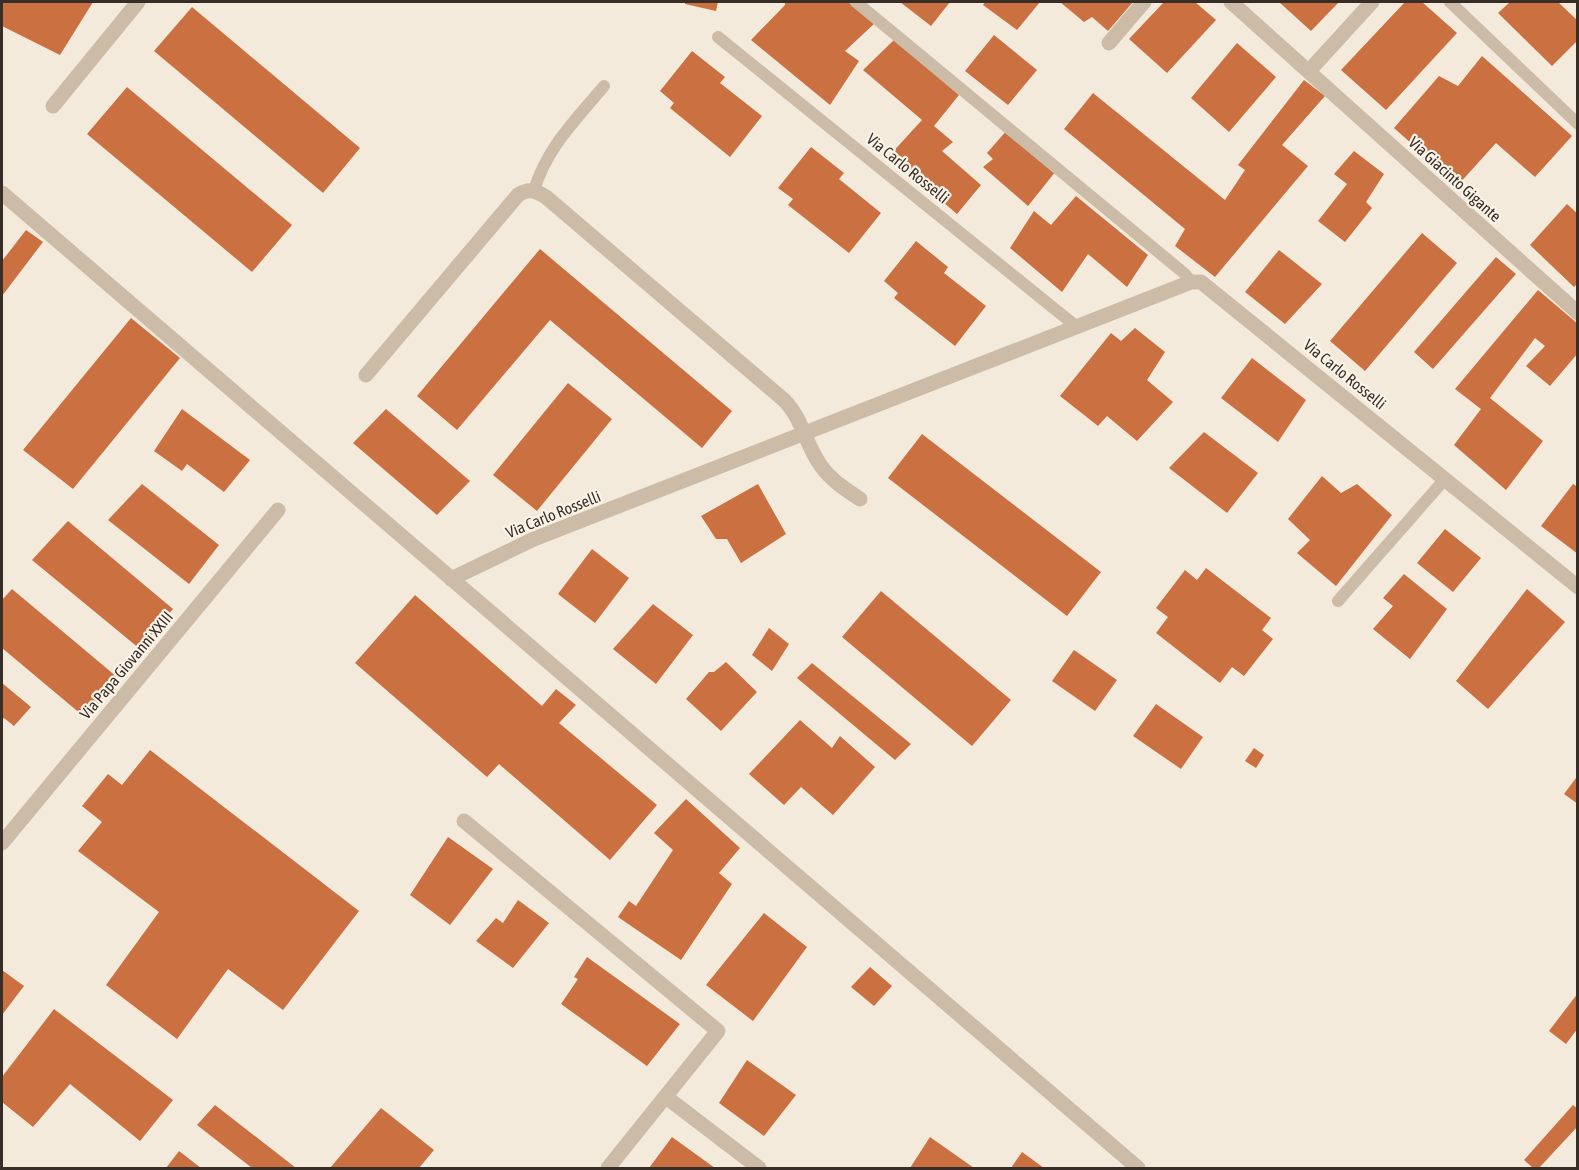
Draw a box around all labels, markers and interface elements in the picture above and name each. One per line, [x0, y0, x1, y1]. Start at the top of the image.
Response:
street label: Via Carlo Rosselli [863, 129, 953, 207]
street label: Via Giacinto Gigante [1404, 133, 1505, 226]
street label: Via Carlo Rosselli [1300, 335, 1390, 413]
street label: Via Carlo Rosselli [503, 487, 603, 541]
street label: Via Papa Giovanni XXIII [76, 608, 177, 723]

